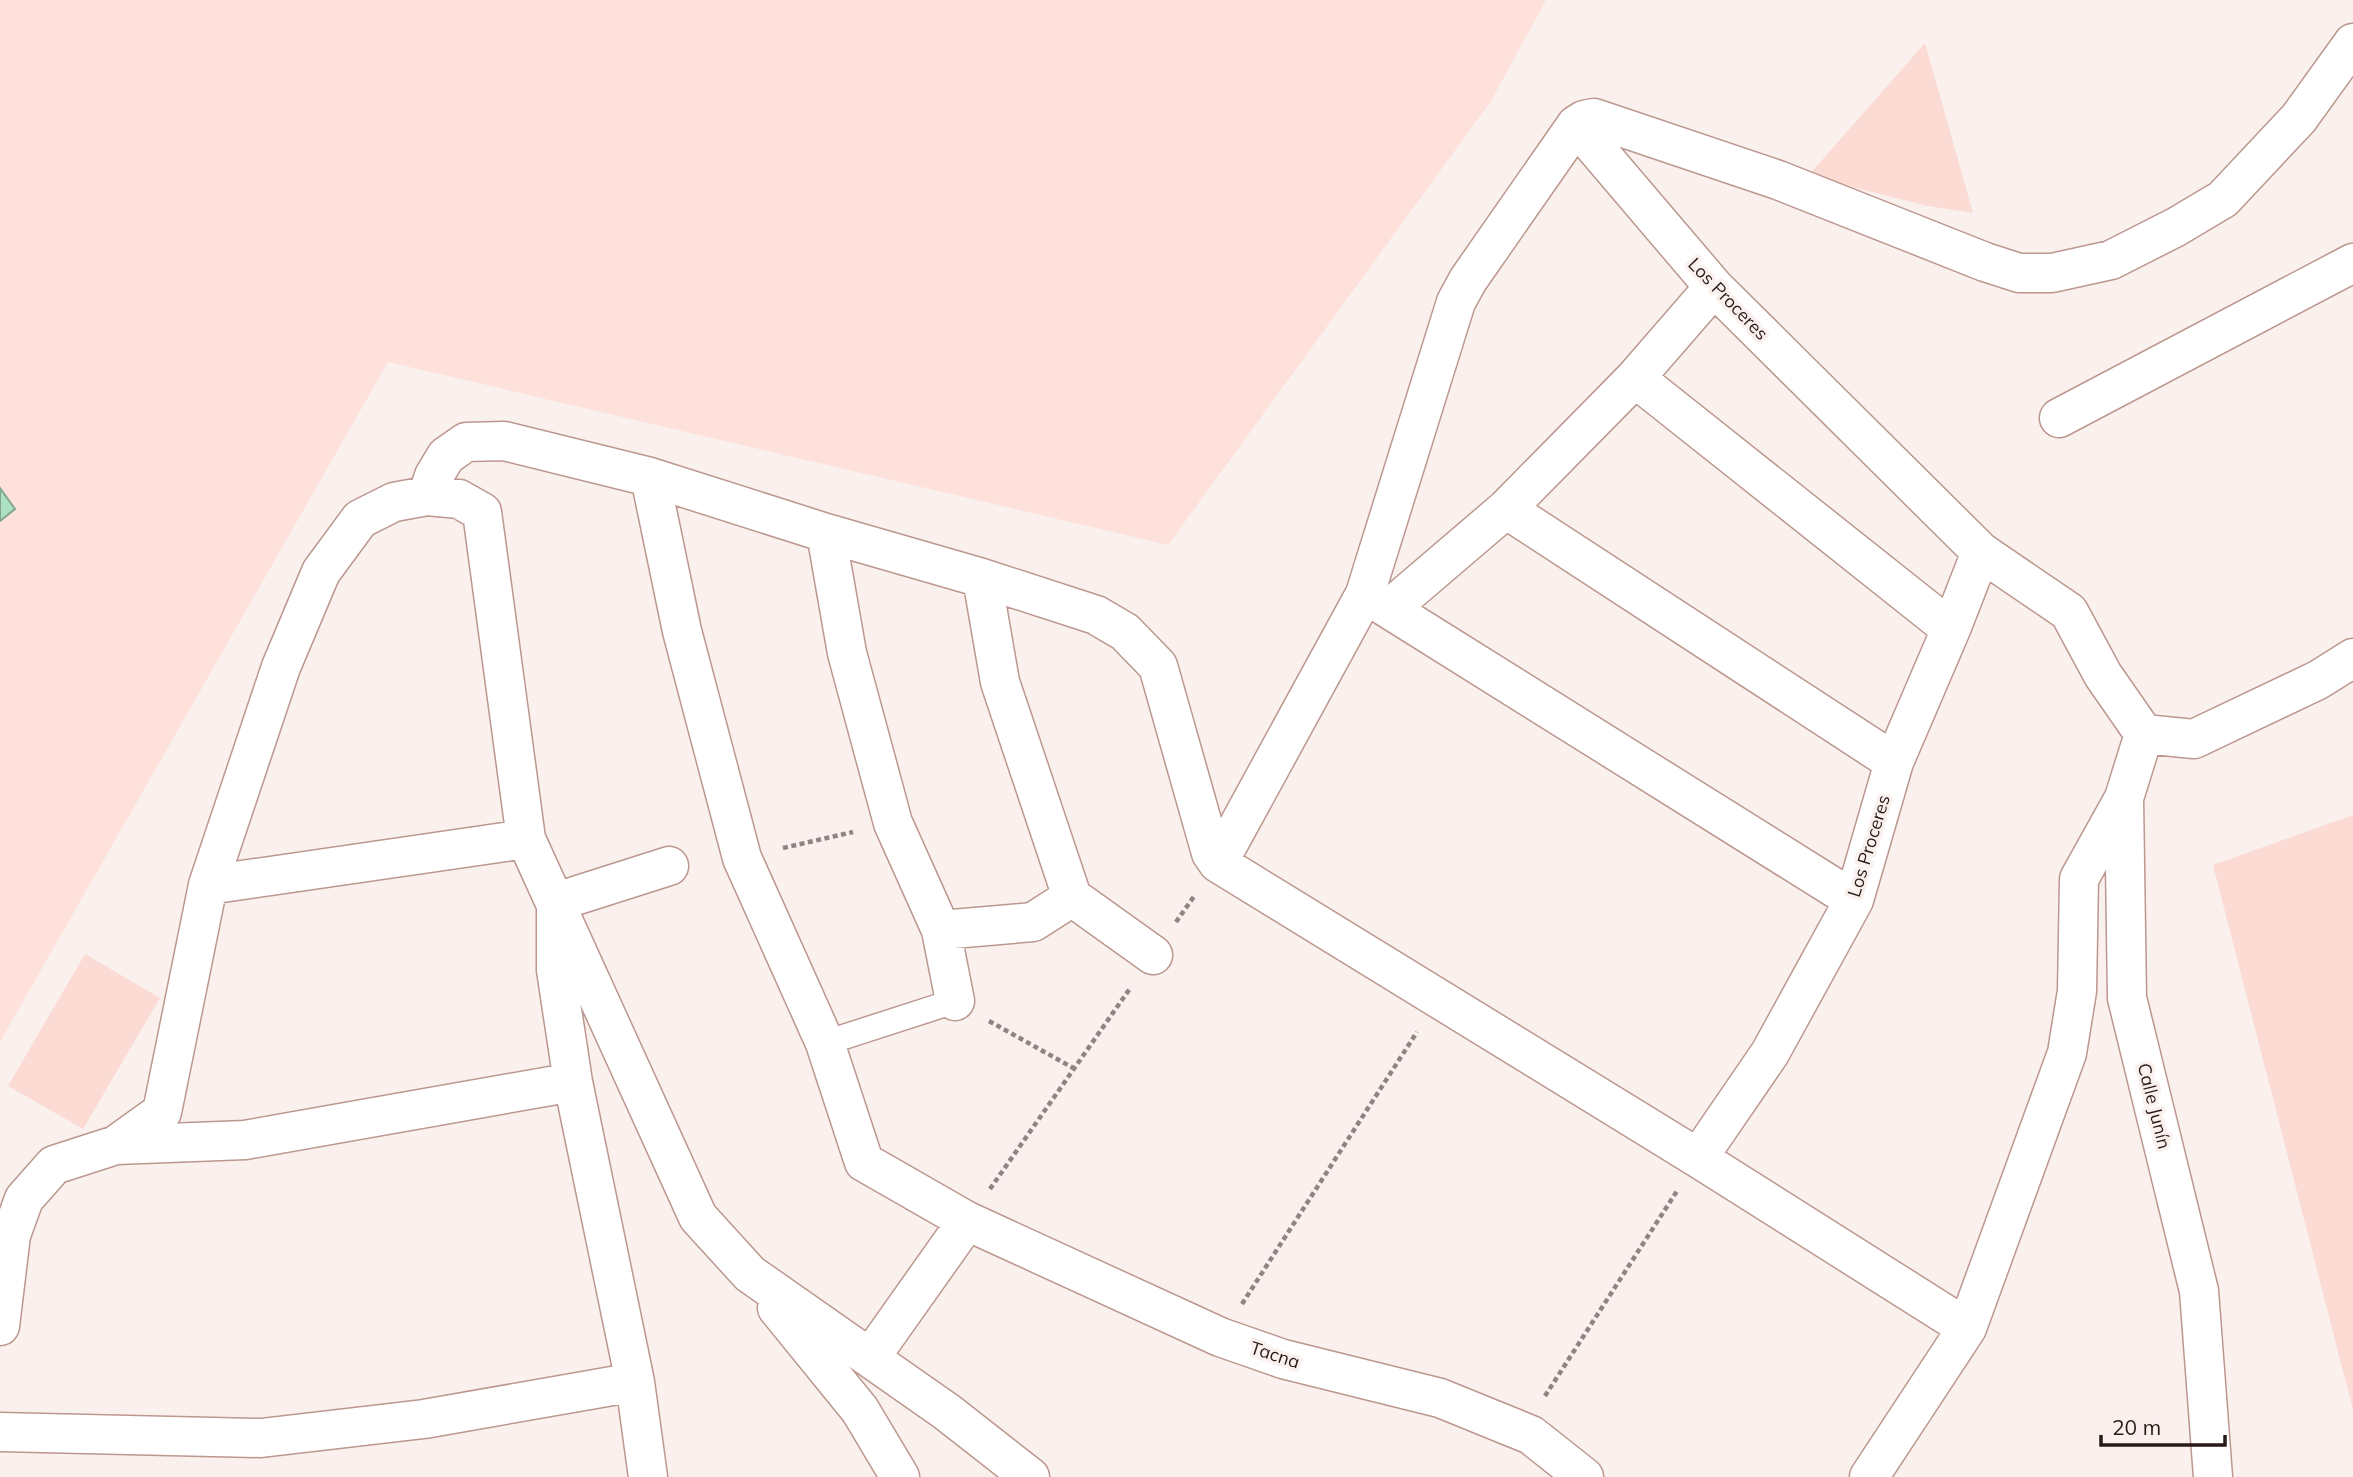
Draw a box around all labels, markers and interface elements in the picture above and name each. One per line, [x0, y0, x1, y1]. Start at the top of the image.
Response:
street label: Los Proceres [1683, 253, 1773, 345]
street label: Los Proceres [1842, 792, 1895, 900]
street label: Calle Junín [2133, 1061, 2176, 1151]
street label: Tacna [1248, 1336, 1303, 1373]
scale bar [2101, 1404, 2225, 1448]
text: 20 m [2112, 1414, 2161, 1440]

